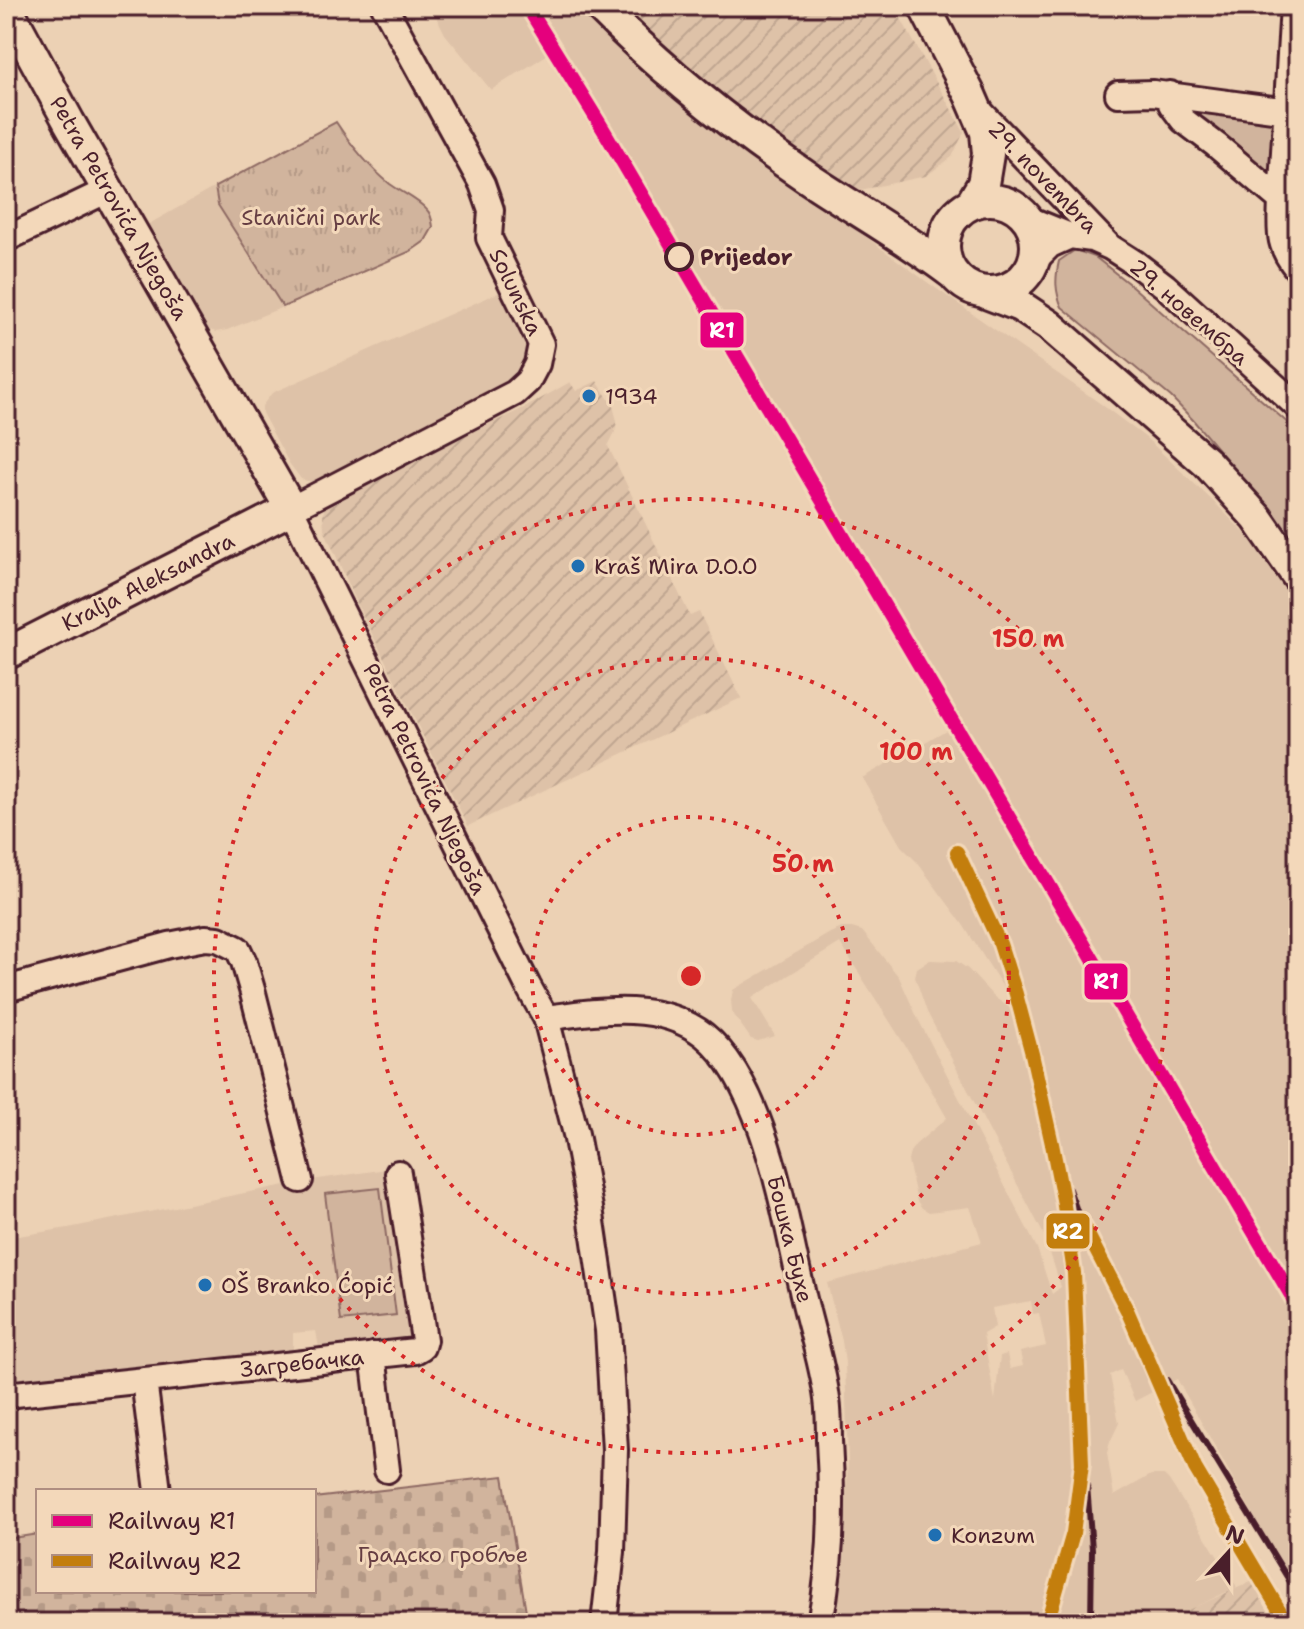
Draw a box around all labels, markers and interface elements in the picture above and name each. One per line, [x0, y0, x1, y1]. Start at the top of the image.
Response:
street label: Petra Petrovića Njegoša [43, 91, 195, 326]
street label: 29. novembra [982, 114, 1104, 240]
park label: Stanični park [241, 203, 381, 232]
marker: Prijedor [665, 243, 693, 271]
place label: Prijedor [700, 243, 793, 272]
street label: Solunska [482, 244, 550, 341]
street label: 29. новембра [1123, 252, 1255, 372]
line badge: R1 [699, 311, 745, 349]
text: R1 [709, 316, 735, 345]
place label: 1934 [605, 382, 658, 411]
marker: 1934 [580, 387, 598, 405]
street label: Kralja Aleksandra [57, 526, 240, 638]
place label: Kraš Mira D.O.O [594, 552, 758, 581]
marker: Kraš Mira D.O.O [569, 557, 587, 575]
text: 150 m [992, 623, 1064, 655]
street label: Petra Petrovića Njegoša [356, 658, 494, 900]
text: 100 m [879, 736, 953, 768]
text: 50 m [772, 848, 834, 880]
centre of rings [677, 962, 705, 990]
line badge: R1 [1083, 962, 1129, 1001]
text: R1 [1093, 967, 1119, 996]
street label: Бошка Бухе [760, 1172, 820, 1306]
line badge: R2 [1045, 1212, 1091, 1250]
text: R2 [1052, 1217, 1084, 1246]
place label: OŠ Branko Ćopić [221, 1271, 393, 1300]
marker: OŠ Branko Ćopić [196, 1276, 214, 1294]
street label: Загребачка [239, 1342, 366, 1384]
legend [36, 1489, 316, 1593]
text: Railway R1 [108, 1505, 236, 1537]
north arrow [1188, 1513, 1268, 1593]
text: N [1222, 1518, 1248, 1551]
place label: Konzum [951, 1521, 1035, 1550]
marker: Konzum [926, 1526, 944, 1544]
park label: Градско гробље [358, 1540, 528, 1569]
text: Railway R2 [108, 1545, 242, 1577]

